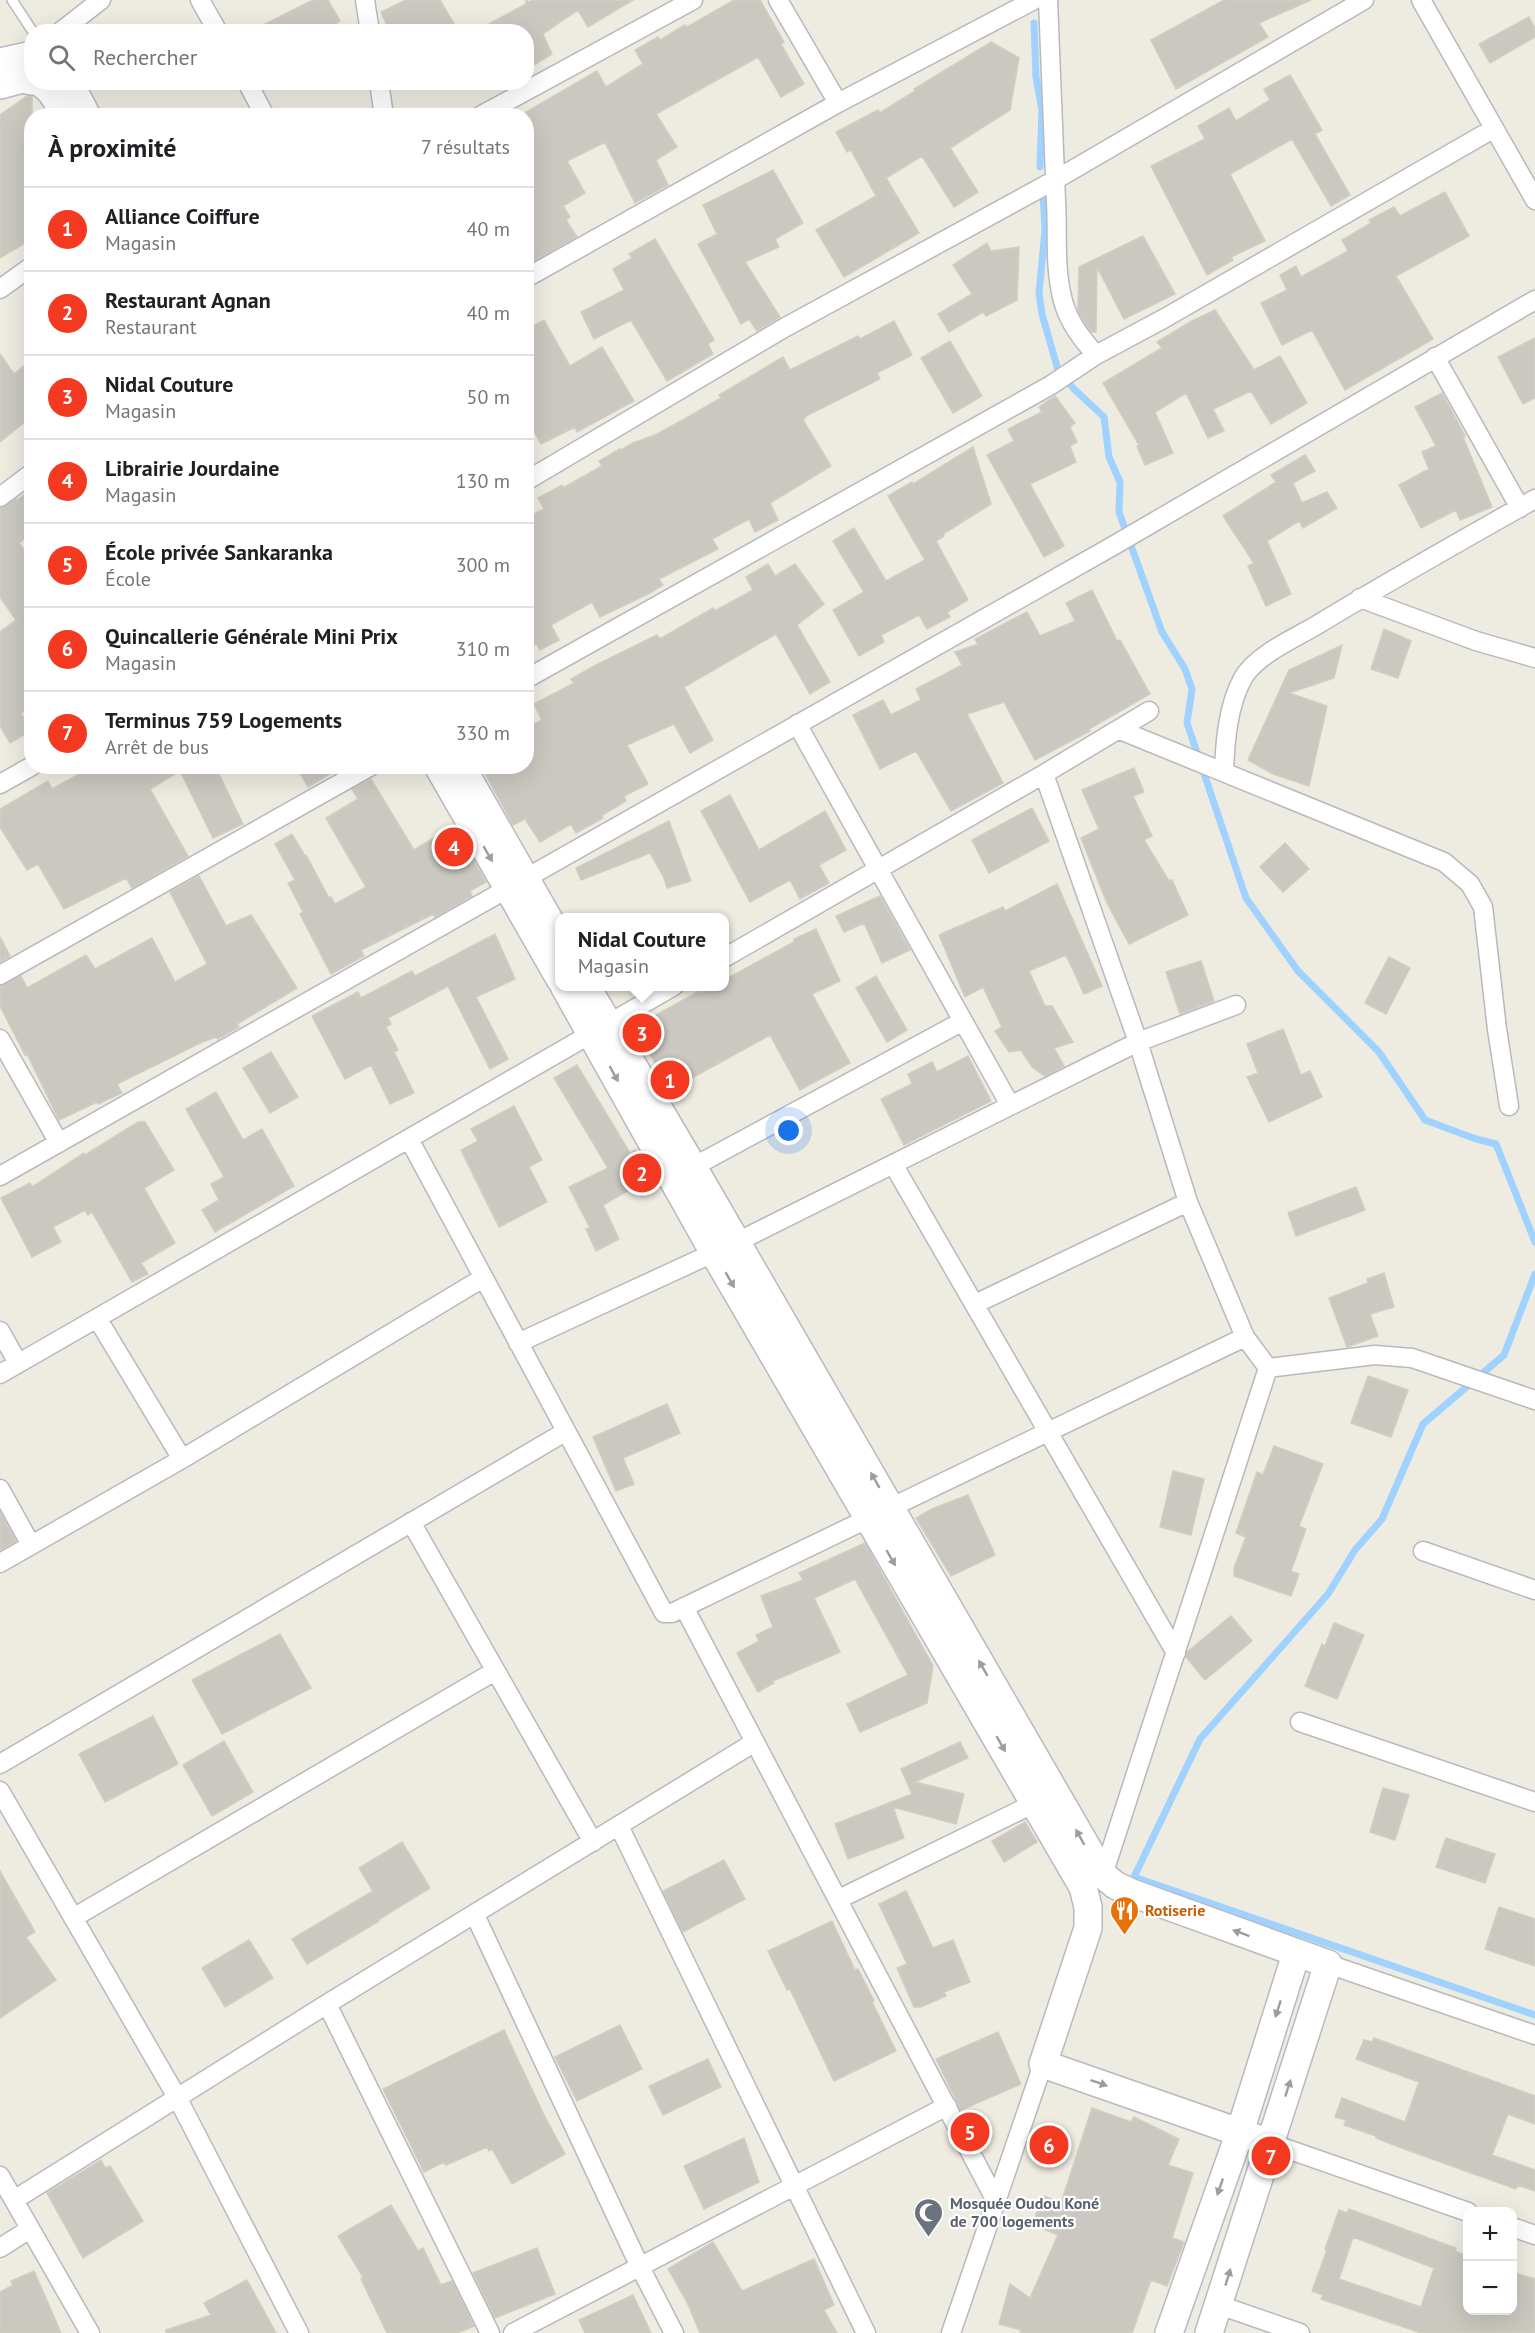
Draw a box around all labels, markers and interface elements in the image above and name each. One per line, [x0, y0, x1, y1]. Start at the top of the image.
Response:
search box [24, 24, 534, 90]
icon: search [45, 41, 78, 74]
text: Rechercher [93, 43, 197, 71]
text: À proximité [48, 131, 176, 164]
text: 7 résultats [421, 134, 510, 160]
text: Alliance Coiffure [105, 202, 260, 230]
text: 1 [62, 216, 73, 242]
text: 40 m [467, 216, 510, 242]
text: Magasin [105, 230, 176, 256]
text: Restaurant Agnan [105, 286, 271, 314]
text: 2 [62, 300, 73, 326]
text: 40 m [467, 300, 510, 326]
text: Restaurant [105, 314, 196, 340]
text: Nidal Couture [105, 370, 233, 398]
text: 3 [62, 384, 73, 410]
text: 50 m [467, 384, 510, 410]
text: Magasin [105, 398, 176, 424]
text: Librairie Jourdaine [105, 454, 280, 482]
text: 4 [62, 468, 73, 494]
text: 130 m [456, 468, 510, 494]
text: Magasin [105, 482, 176, 508]
text: École privée Sankaranka [105, 538, 333, 566]
text: 5 [62, 552, 73, 578]
text: 300 m [456, 552, 510, 578]
text: École [105, 566, 151, 592]
text: Quincallerie Générale Mini Prix [105, 622, 398, 650]
text: 6 [62, 636, 73, 662]
text: 310 m [456, 636, 510, 662]
text: Magasin [105, 650, 176, 676]
text: Terminus 759 Logements [105, 706, 342, 734]
text: 7 [62, 720, 73, 746]
text: 330 m [456, 720, 510, 746]
text: Arrêt de bus [105, 734, 209, 760]
pin: 4 [434, 824, 474, 870]
one-way arrow [483, 846, 493, 863]
popup [555, 913, 729, 991]
text: Nidal Couture [578, 925, 706, 953]
text: Magasin [578, 953, 649, 979]
pin: 3 [622, 1010, 662, 1056]
pin: 1 [650, 1058, 690, 1102]
one-way arrow [609, 1066, 619, 1083]
your location [774, 1116, 803, 1145]
pin: 2 [622, 1150, 662, 1196]
one-way arrow [725, 1272, 735, 1289]
one-way arrow [871, 1472, 881, 1489]
one-way arrow [886, 1550, 897, 1566]
one-way arrow [978, 1659, 988, 1676]
one-way arrow [995, 1736, 1006, 1752]
one-way arrow [1075, 1828, 1085, 1845]
restaurant icon: Rotiserie [1108, 1894, 1140, 1936]
place label: Rotiserie [1145, 1900, 1205, 1920]
one-way arrow [1232, 1928, 1250, 1938]
one-way arrow [1273, 2000, 1282, 2018]
one-way arrow [1090, 2079, 1108, 2089]
one-way arrow [1284, 2079, 1293, 2097]
pin: 5 [950, 2110, 990, 2154]
pin: 6 [1030, 2122, 1068, 2168]
pin: 7 [1252, 2134, 1290, 2178]
one-way arrow [1215, 2178, 1225, 2196]
place label: Mosquée Oudou Koné de 700 logements [950, 2193, 1099, 2231]
mosque icon: Mosquée Oudou Koné de 700 logements [913, 2196, 945, 2238]
map controls [1463, 2207, 1517, 2315]
button: + [1463, 2207, 1517, 2261]
button: − [1463, 2261, 1517, 2315]
one-way arrow [1224, 2268, 1233, 2286]

